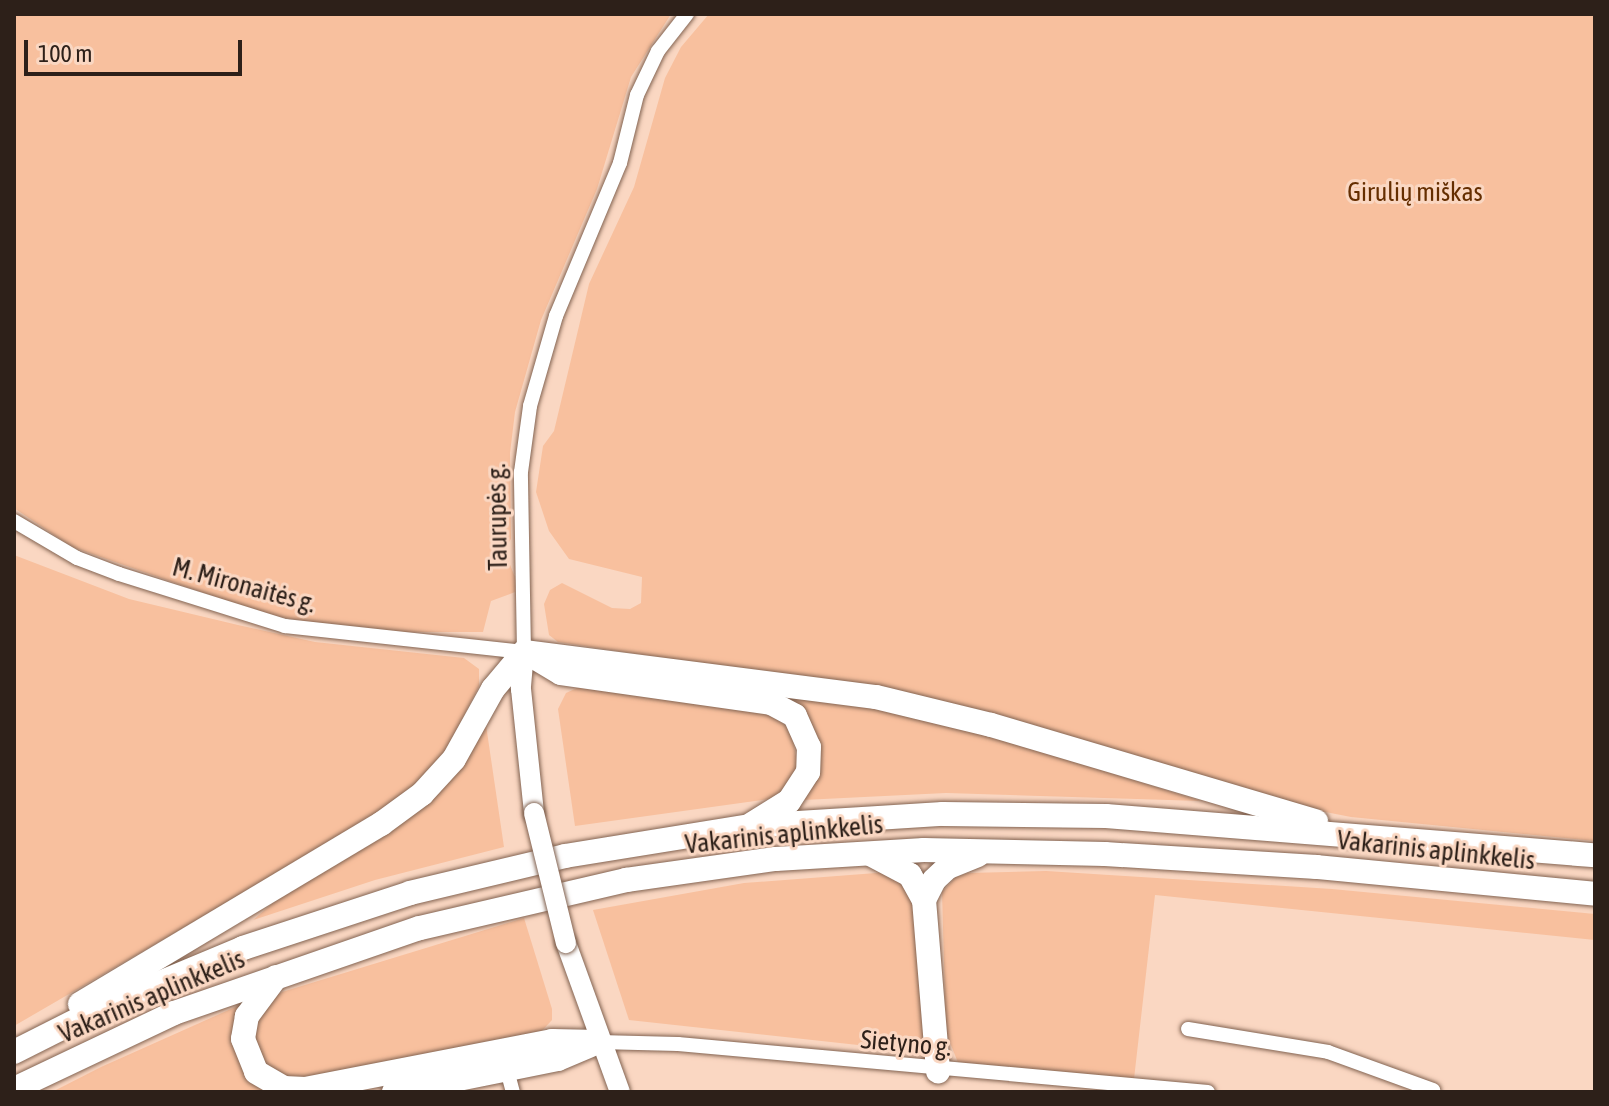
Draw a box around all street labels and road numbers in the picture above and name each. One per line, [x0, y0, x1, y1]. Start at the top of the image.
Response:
street label: Taurupės g. [481, 463, 515, 571]
street label: M. Mironaitės g. [169, 552, 319, 620]
street label: Vakarinis aplinkkelis [684, 809, 884, 861]
street label: Vakarinis aplinkkelis [1336, 825, 1536, 877]
street label: Vakarinis aplinkkelis [54, 944, 250, 1050]
street label: Sietyno g. [859, 1024, 953, 1064]

